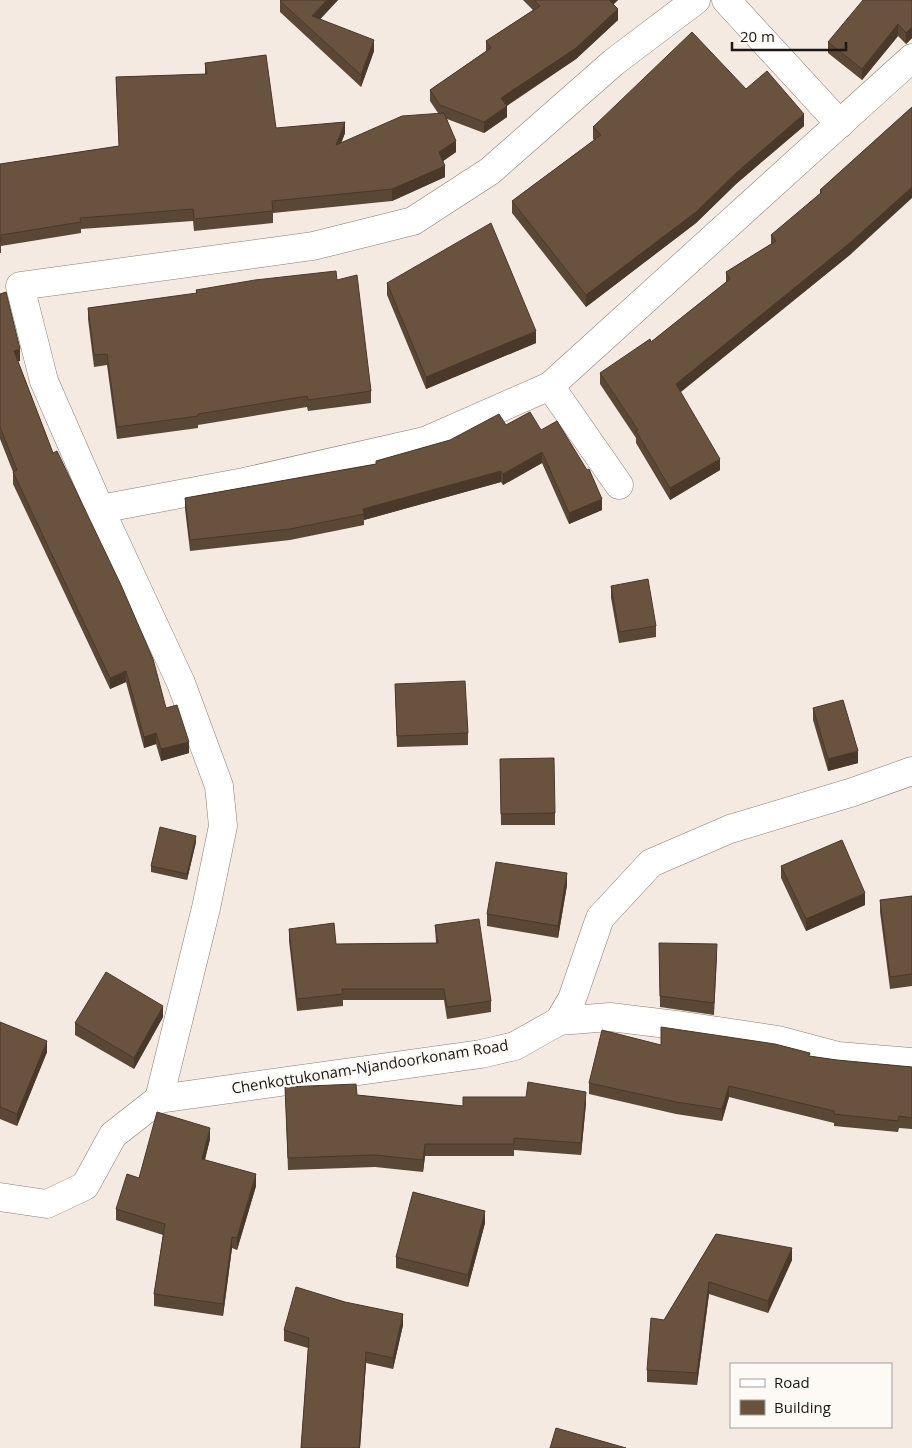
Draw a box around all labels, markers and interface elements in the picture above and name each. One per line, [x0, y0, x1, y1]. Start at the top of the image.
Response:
scale bar [732, 20, 846, 52]
text: 20 m [740, 26, 775, 46]
street label: Chenkottukonam-Njandoorkonam Road [230, 1034, 510, 1098]
legend [730, 1363, 892, 1428]
text: Road [774, 1372, 810, 1392]
text: Building [774, 1397, 831, 1417]

